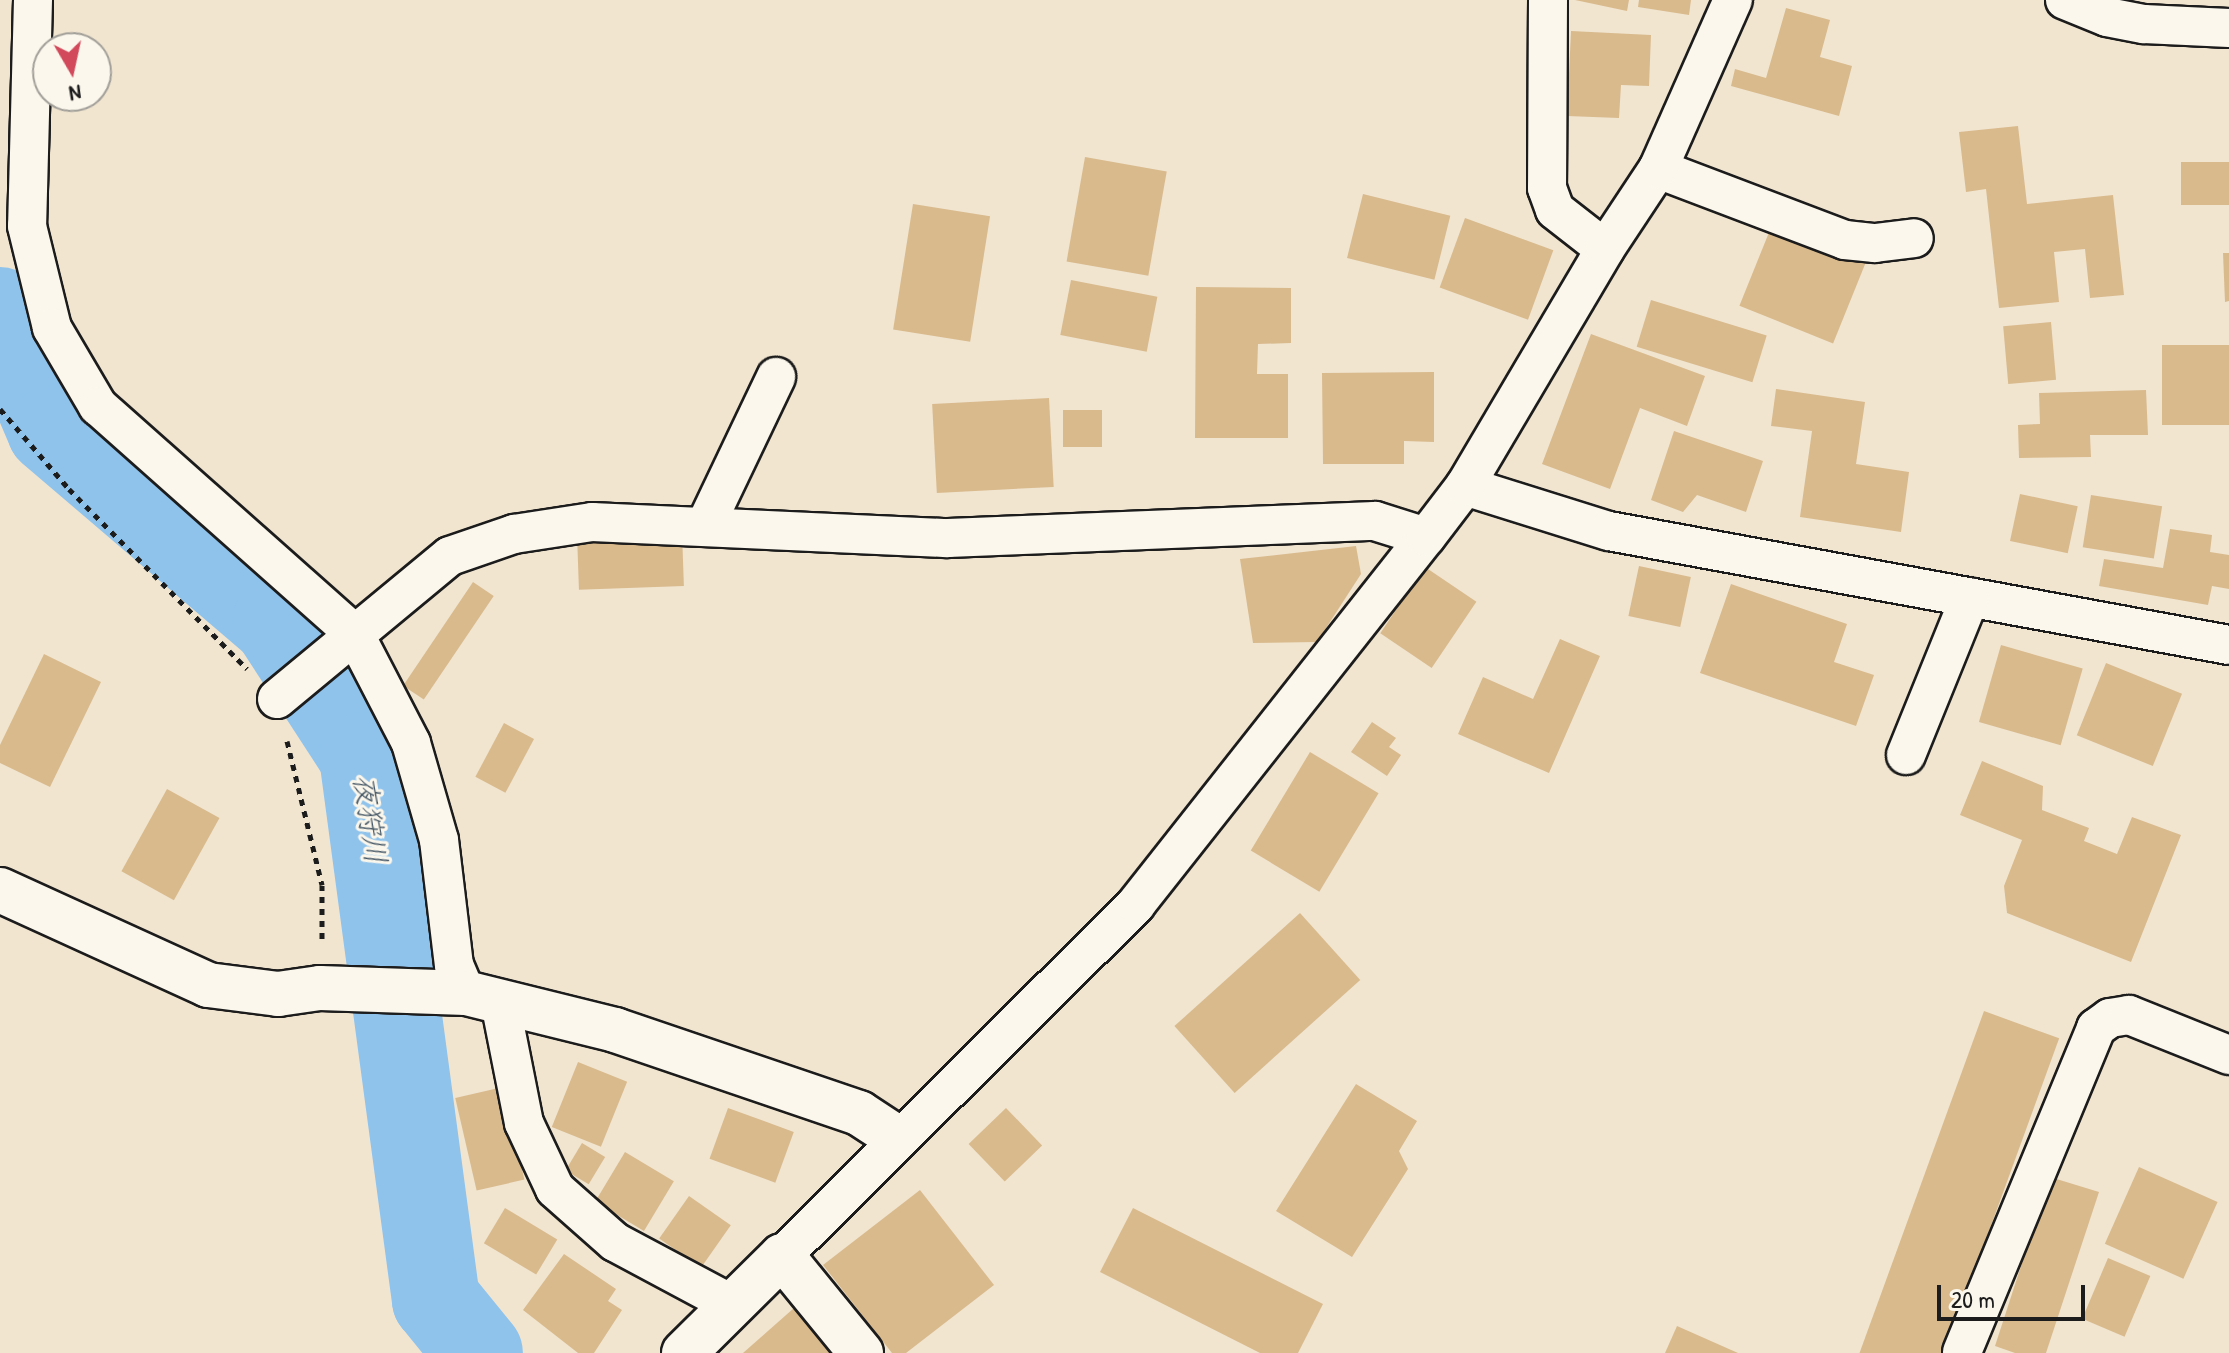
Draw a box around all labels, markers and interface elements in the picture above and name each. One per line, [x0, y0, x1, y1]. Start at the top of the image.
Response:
north arrow [32, 32, 112, 112]
text: N [67, 78, 84, 109]
water label: 夜狩川 [347, 772, 395, 866]
scale bar [1941, 1269, 2089, 1319]
text: 20 m [1951, 1283, 1995, 1315]

